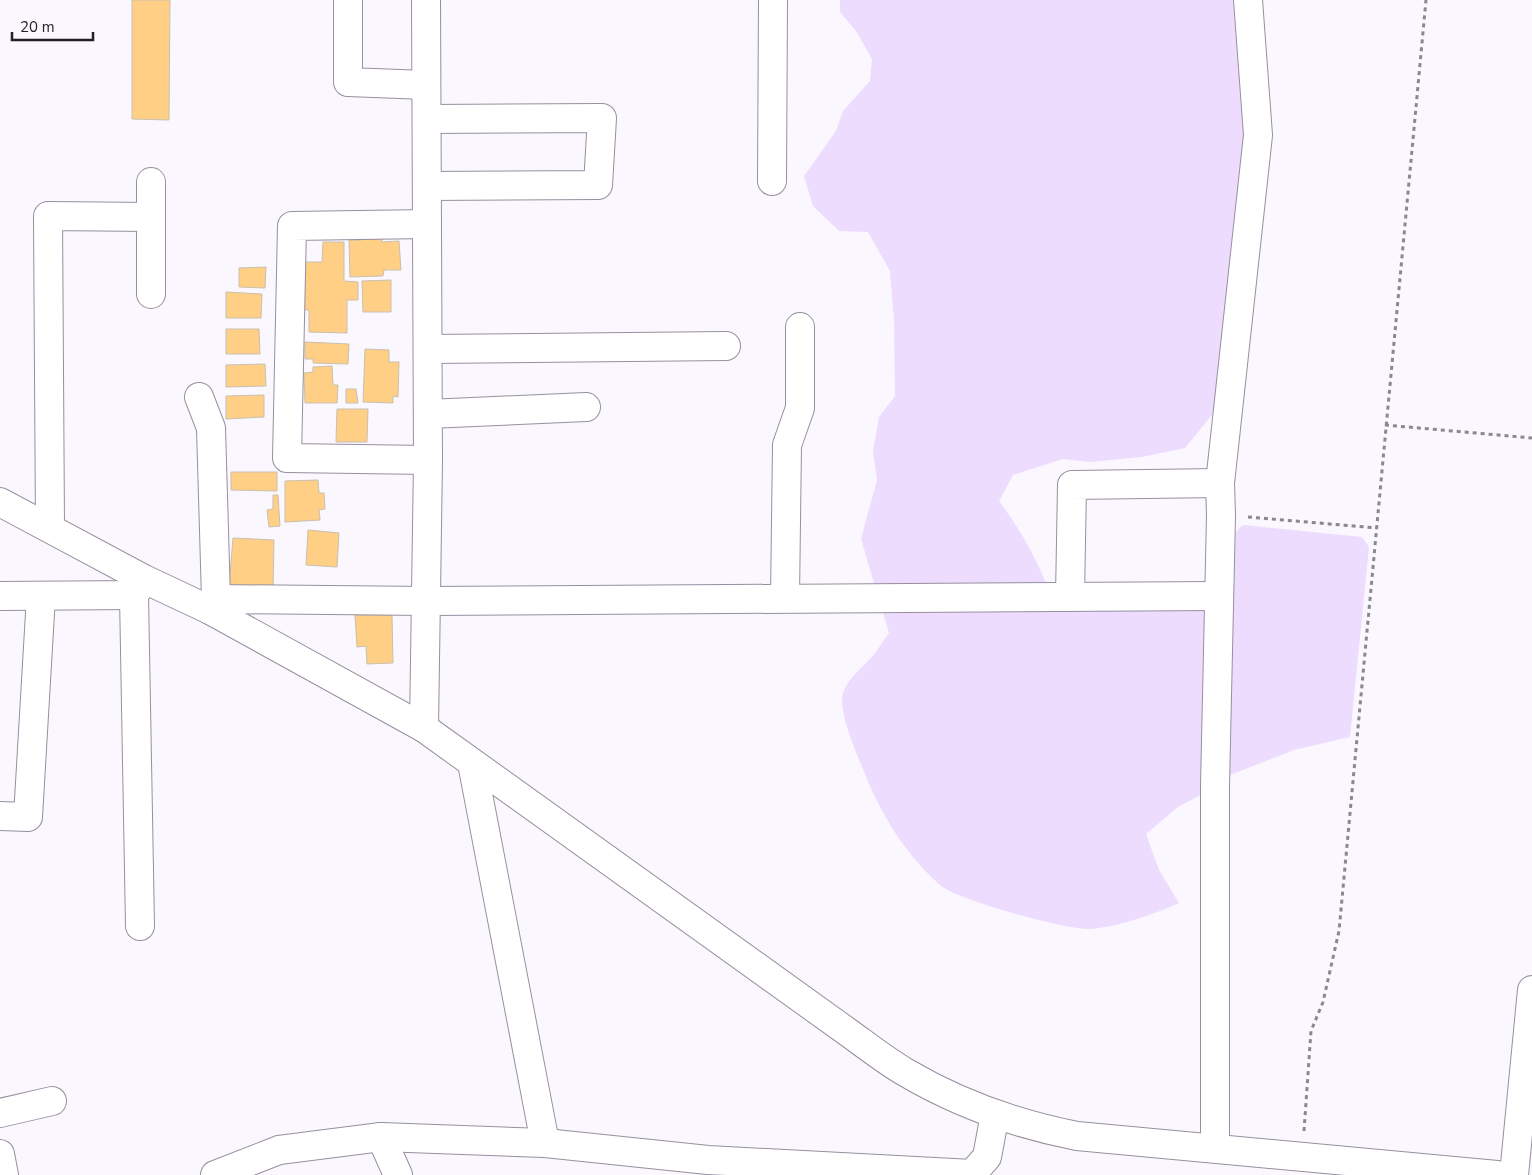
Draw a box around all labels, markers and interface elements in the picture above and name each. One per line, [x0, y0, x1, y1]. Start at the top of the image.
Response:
scale bar [12, 10, 94, 42]
text: 20 m [20, 17, 55, 37]

